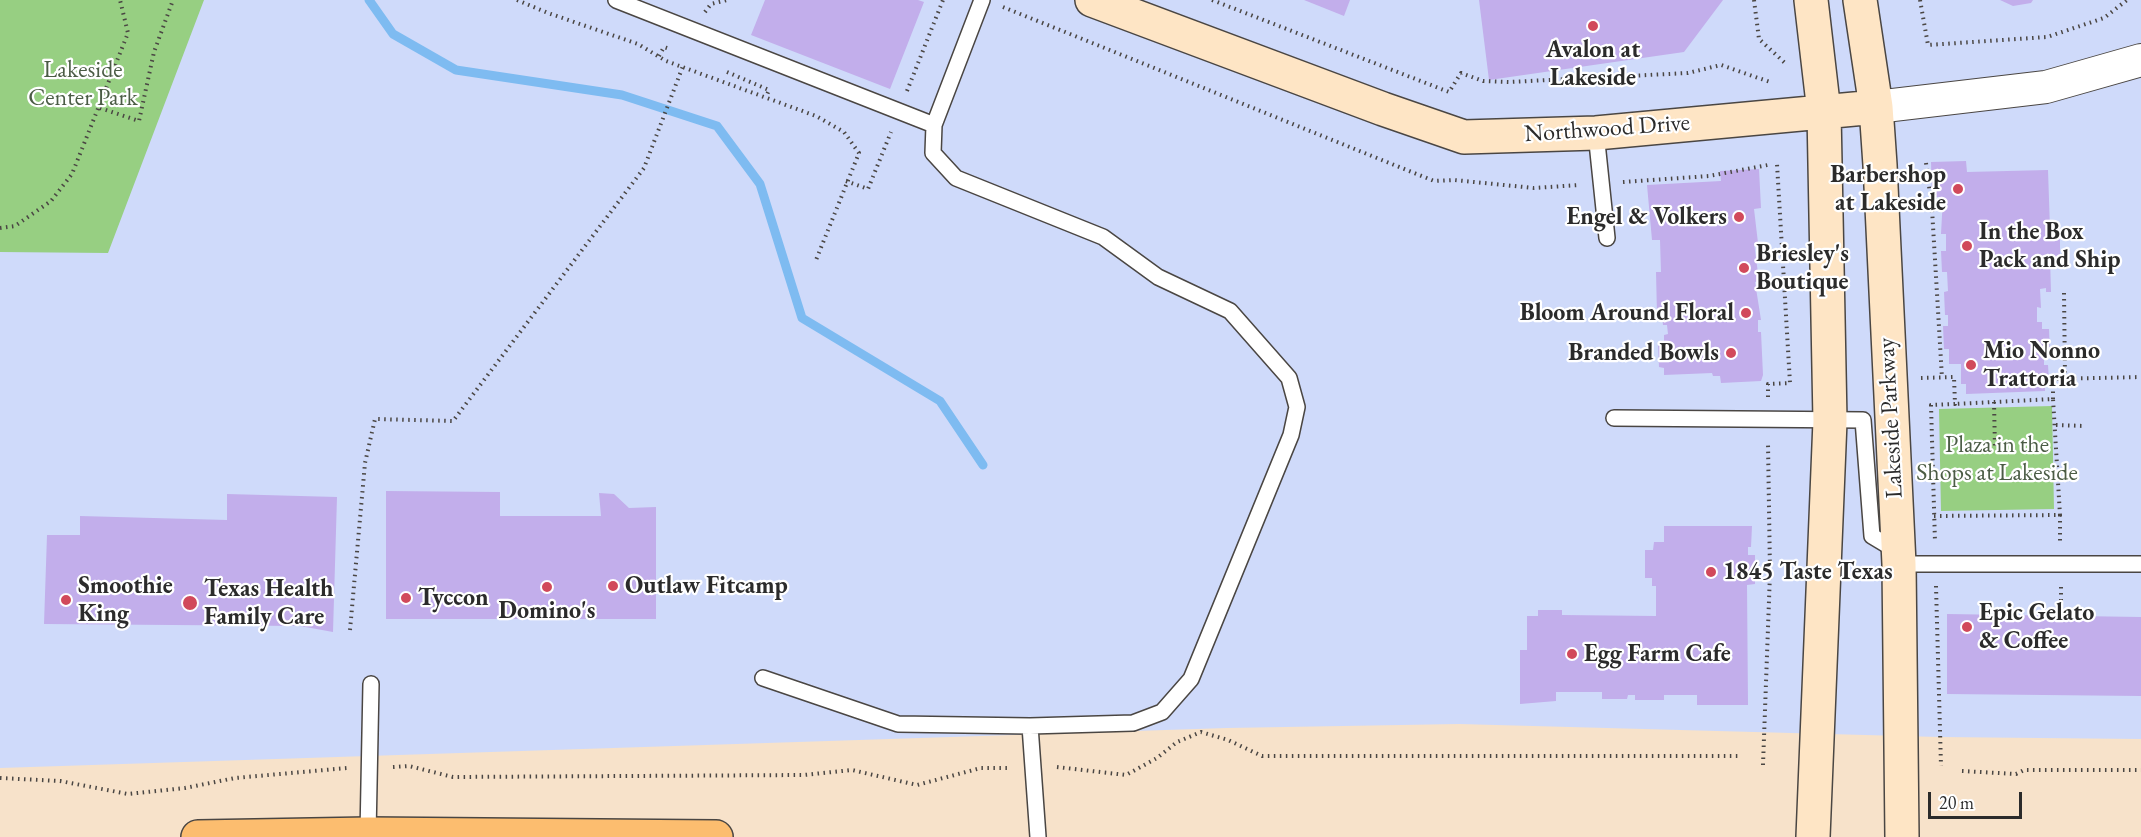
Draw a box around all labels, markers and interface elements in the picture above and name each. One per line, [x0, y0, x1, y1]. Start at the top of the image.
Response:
marker: Avalon at Lakeside [1586, 19, 1600, 33]
place label: Avalon at Lakeside [1546, 36, 1640, 92]
park label: Lakeside Center Park [28, 56, 138, 112]
street label: Northwood Drive [1523, 109, 1691, 149]
place label: Barbershop at Lakeside [1830, 161, 1946, 217]
marker: Barbershop at Lakeside [1951, 182, 1965, 196]
place label: Engel & Volkers [1567, 203, 1727, 231]
marker: Engel & Volkers [1732, 210, 1746, 224]
place label: In the Box Pack and Ship [1979, 218, 2121, 274]
marker: In the Box Pack and Ship [1960, 239, 1974, 253]
place label: Briesley's Boutique [1756, 240, 1849, 296]
marker: Briesley's Boutique [1737, 261, 1751, 275]
place label: Bloom Around Floral [1520, 299, 1734, 327]
marker: Bloom Around Floral [1739, 306, 1753, 320]
street label: Lakeside Parkway [1872, 337, 1910, 499]
place label: Mio Nonno Trattoria [1983, 337, 2100, 393]
place label: Branded Bowls [1568, 339, 1719, 367]
marker: Branded Bowls [1724, 346, 1738, 360]
marker: Mio Nonno Trattoria [1964, 358, 1978, 372]
park label: Plaza in the Shops at Lakeside [1916, 431, 2078, 487]
place label: 1845 Taste Texas [1723, 558, 1893, 586]
marker: 1845 Taste Texas [1704, 565, 1718, 579]
place label: Smoothie King [78, 572, 173, 628]
place label: Outlaw Fitcamp [625, 572, 788, 600]
place label: Texas Health Family Care [204, 575, 334, 631]
marker: Outlaw Fitcamp [606, 579, 620, 593]
marker: Domino's [540, 580, 554, 594]
place label: Tyccon [418, 584, 489, 612]
marker: Tyccon [399, 591, 413, 605]
marker: Smoothie King [59, 593, 73, 607]
marker: Texas Health Family Care [181, 594, 199, 612]
place label: Domino's [499, 597, 595, 625]
place label: Epic Gelato & Coffee [1979, 599, 2094, 655]
marker: Epic Gelato & Coffee [1960, 620, 1974, 634]
place label: Egg Farm Cafe [1584, 640, 1731, 668]
marker: Egg Farm Cafe [1565, 647, 1579, 661]
scale bar [1931, 780, 2026, 818]
text: 20 m [1939, 791, 1974, 814]

